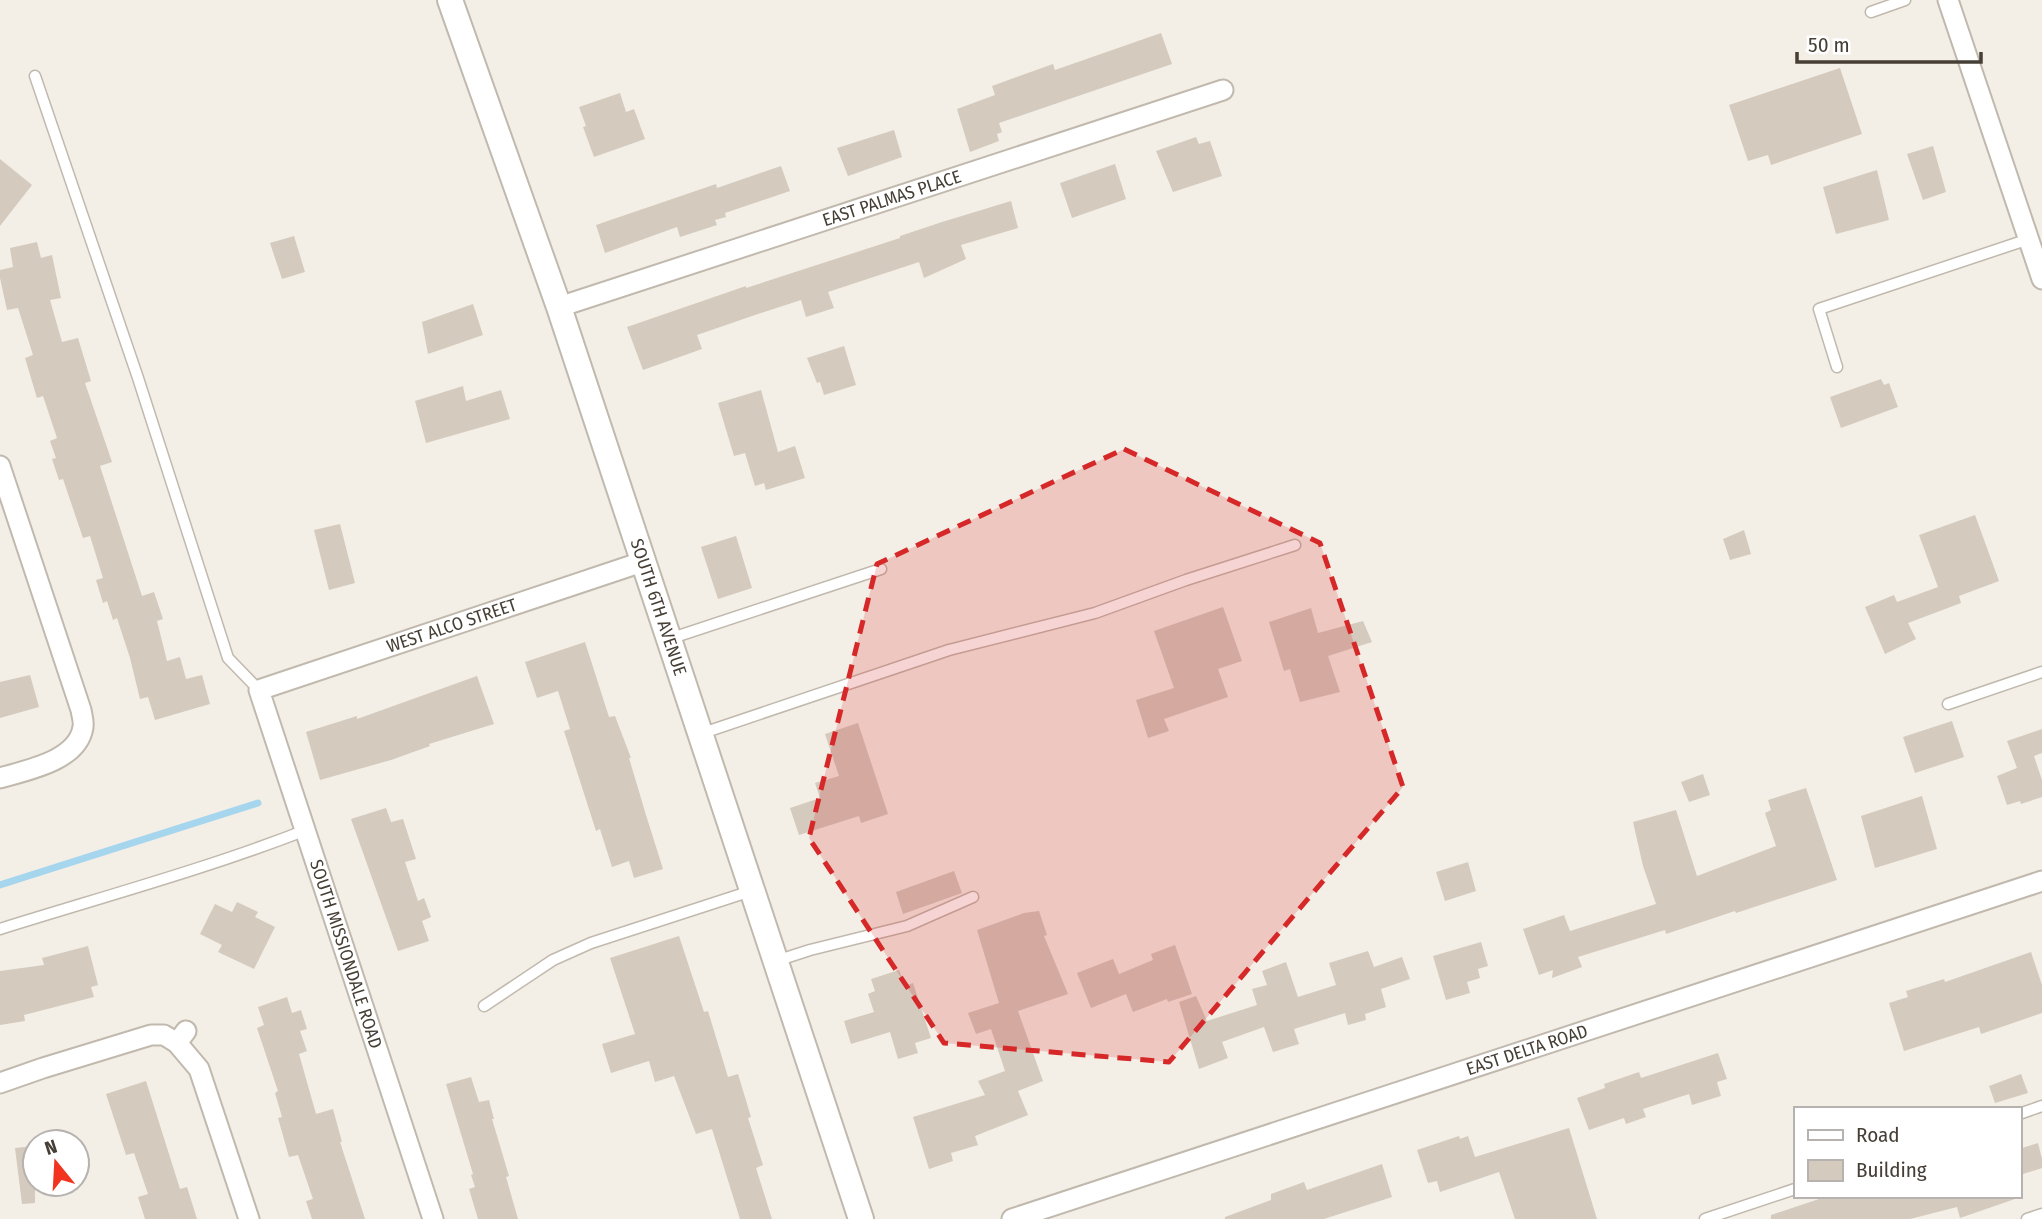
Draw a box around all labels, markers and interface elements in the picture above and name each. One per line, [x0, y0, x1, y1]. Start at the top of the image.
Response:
scale bar [1797, 21, 1981, 65]
text: 50 m [1808, 32, 1850, 58]
street label: EAST PALMAS PLACE [820, 165, 964, 231]
street label: SOUTH 6TH AVENUE [626, 536, 691, 678]
street label: WEST ALCO STREET [384, 593, 520, 658]
street label: SOUTH MISSIONDALE ROAD [305, 857, 387, 1051]
street label: EAST DELTA ROAD [1464, 1020, 1590, 1080]
legend [1794, 1107, 2021, 1198]
text: Road [1856, 1122, 1900, 1148]
north arrow [21, 1128, 91, 1198]
text: N [42, 1135, 60, 1160]
text: Building [1856, 1157, 1927, 1183]

